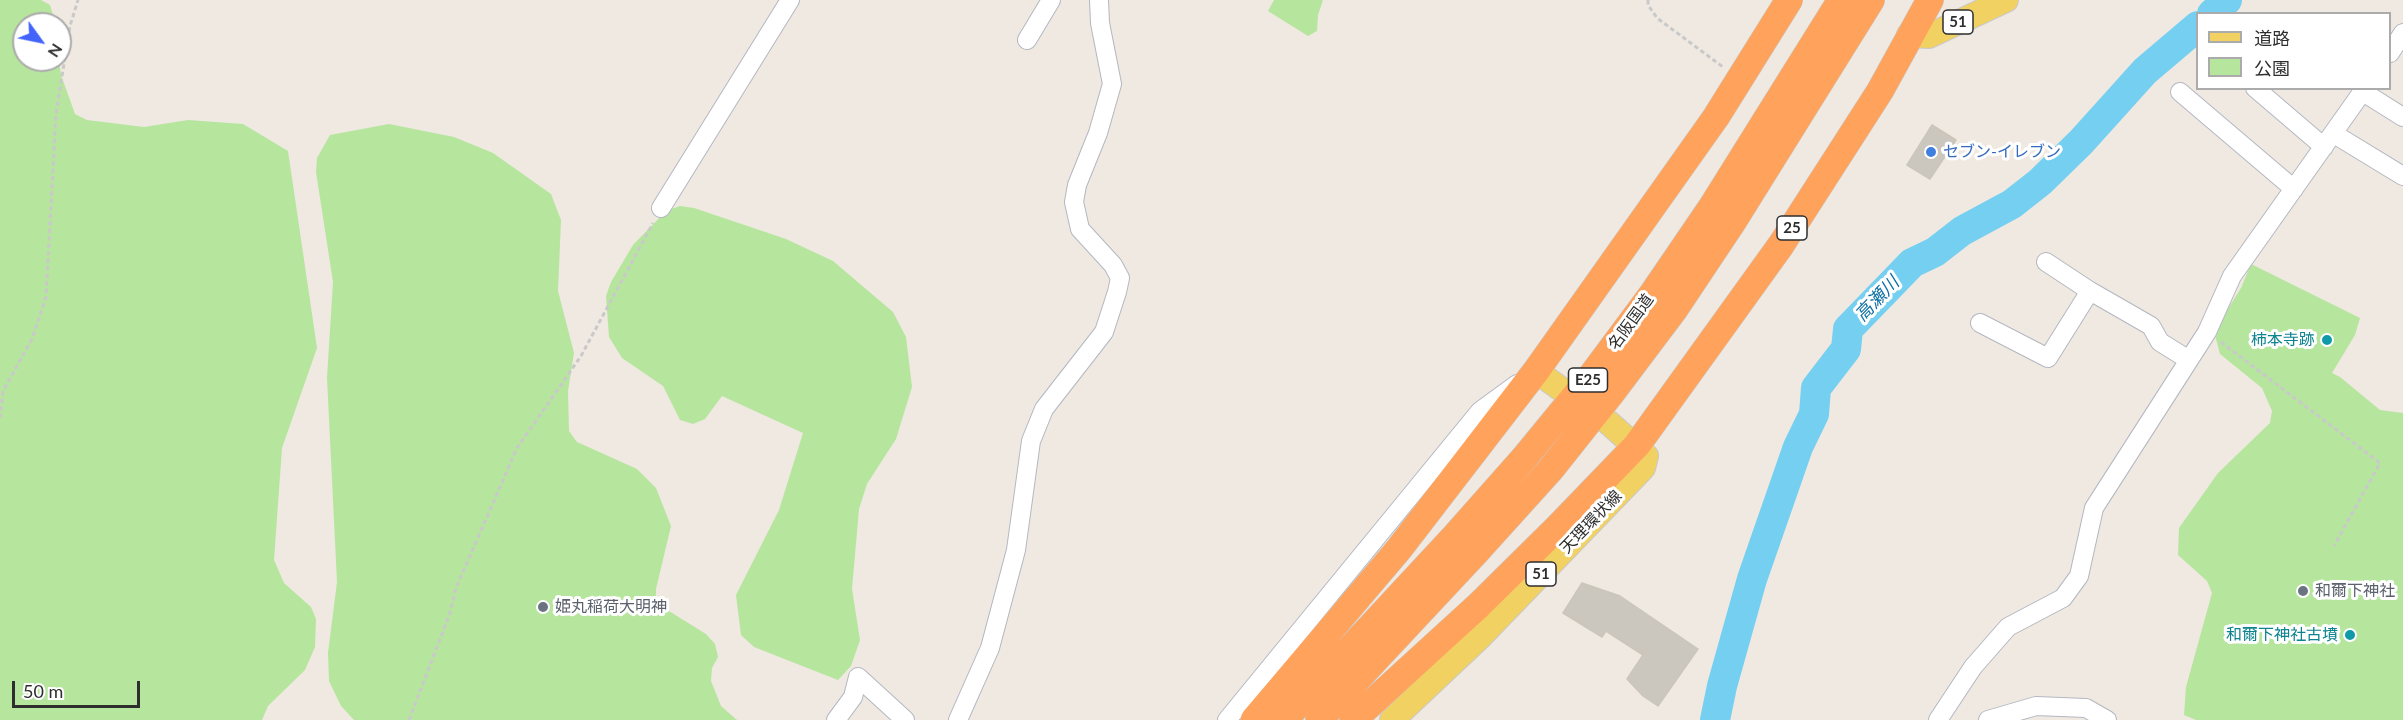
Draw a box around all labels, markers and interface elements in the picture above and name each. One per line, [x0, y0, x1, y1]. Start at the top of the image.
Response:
road number: 51 [1943, 10, 1973, 34]
north arrow [12, 12, 72, 72]
legend [2196, 12, 2391, 90]
text: 道路 [2254, 27, 2290, 49]
text: N [45, 41, 67, 61]
text: 公園 [2254, 57, 2290, 79]
place label: セブン-イレブン [1943, 142, 2061, 162]
marker: セブン-イレブン [1924, 145, 1938, 159]
road number: 25 [1777, 216, 1807, 240]
water label: 高瀬川 [1850, 272, 1904, 326]
street label: 名阪国道 [1604, 290, 1658, 354]
place label: 柿本寺跡 [2251, 330, 2315, 350]
marker: 柿本寺跡 [2320, 333, 2334, 347]
road number: E25 [1568, 368, 1608, 392]
street label: 天理環状線 [1556, 487, 1626, 557]
road number: 51 [1526, 562, 1556, 586]
place label: 和爾下神社 [2315, 581, 2395, 601]
marker: 和爾下神社 [2296, 584, 2310, 598]
place label: 姫丸稲荷大明神 [555, 597, 667, 617]
marker: 姫丸稲荷大明神 [536, 600, 550, 614]
place label: 和爾下神社古墳 [2226, 625, 2338, 645]
marker: 和爾下神社古墳 [2343, 628, 2357, 642]
scale bar [15, 669, 142, 707]
text: 50 m [23, 680, 63, 702]

